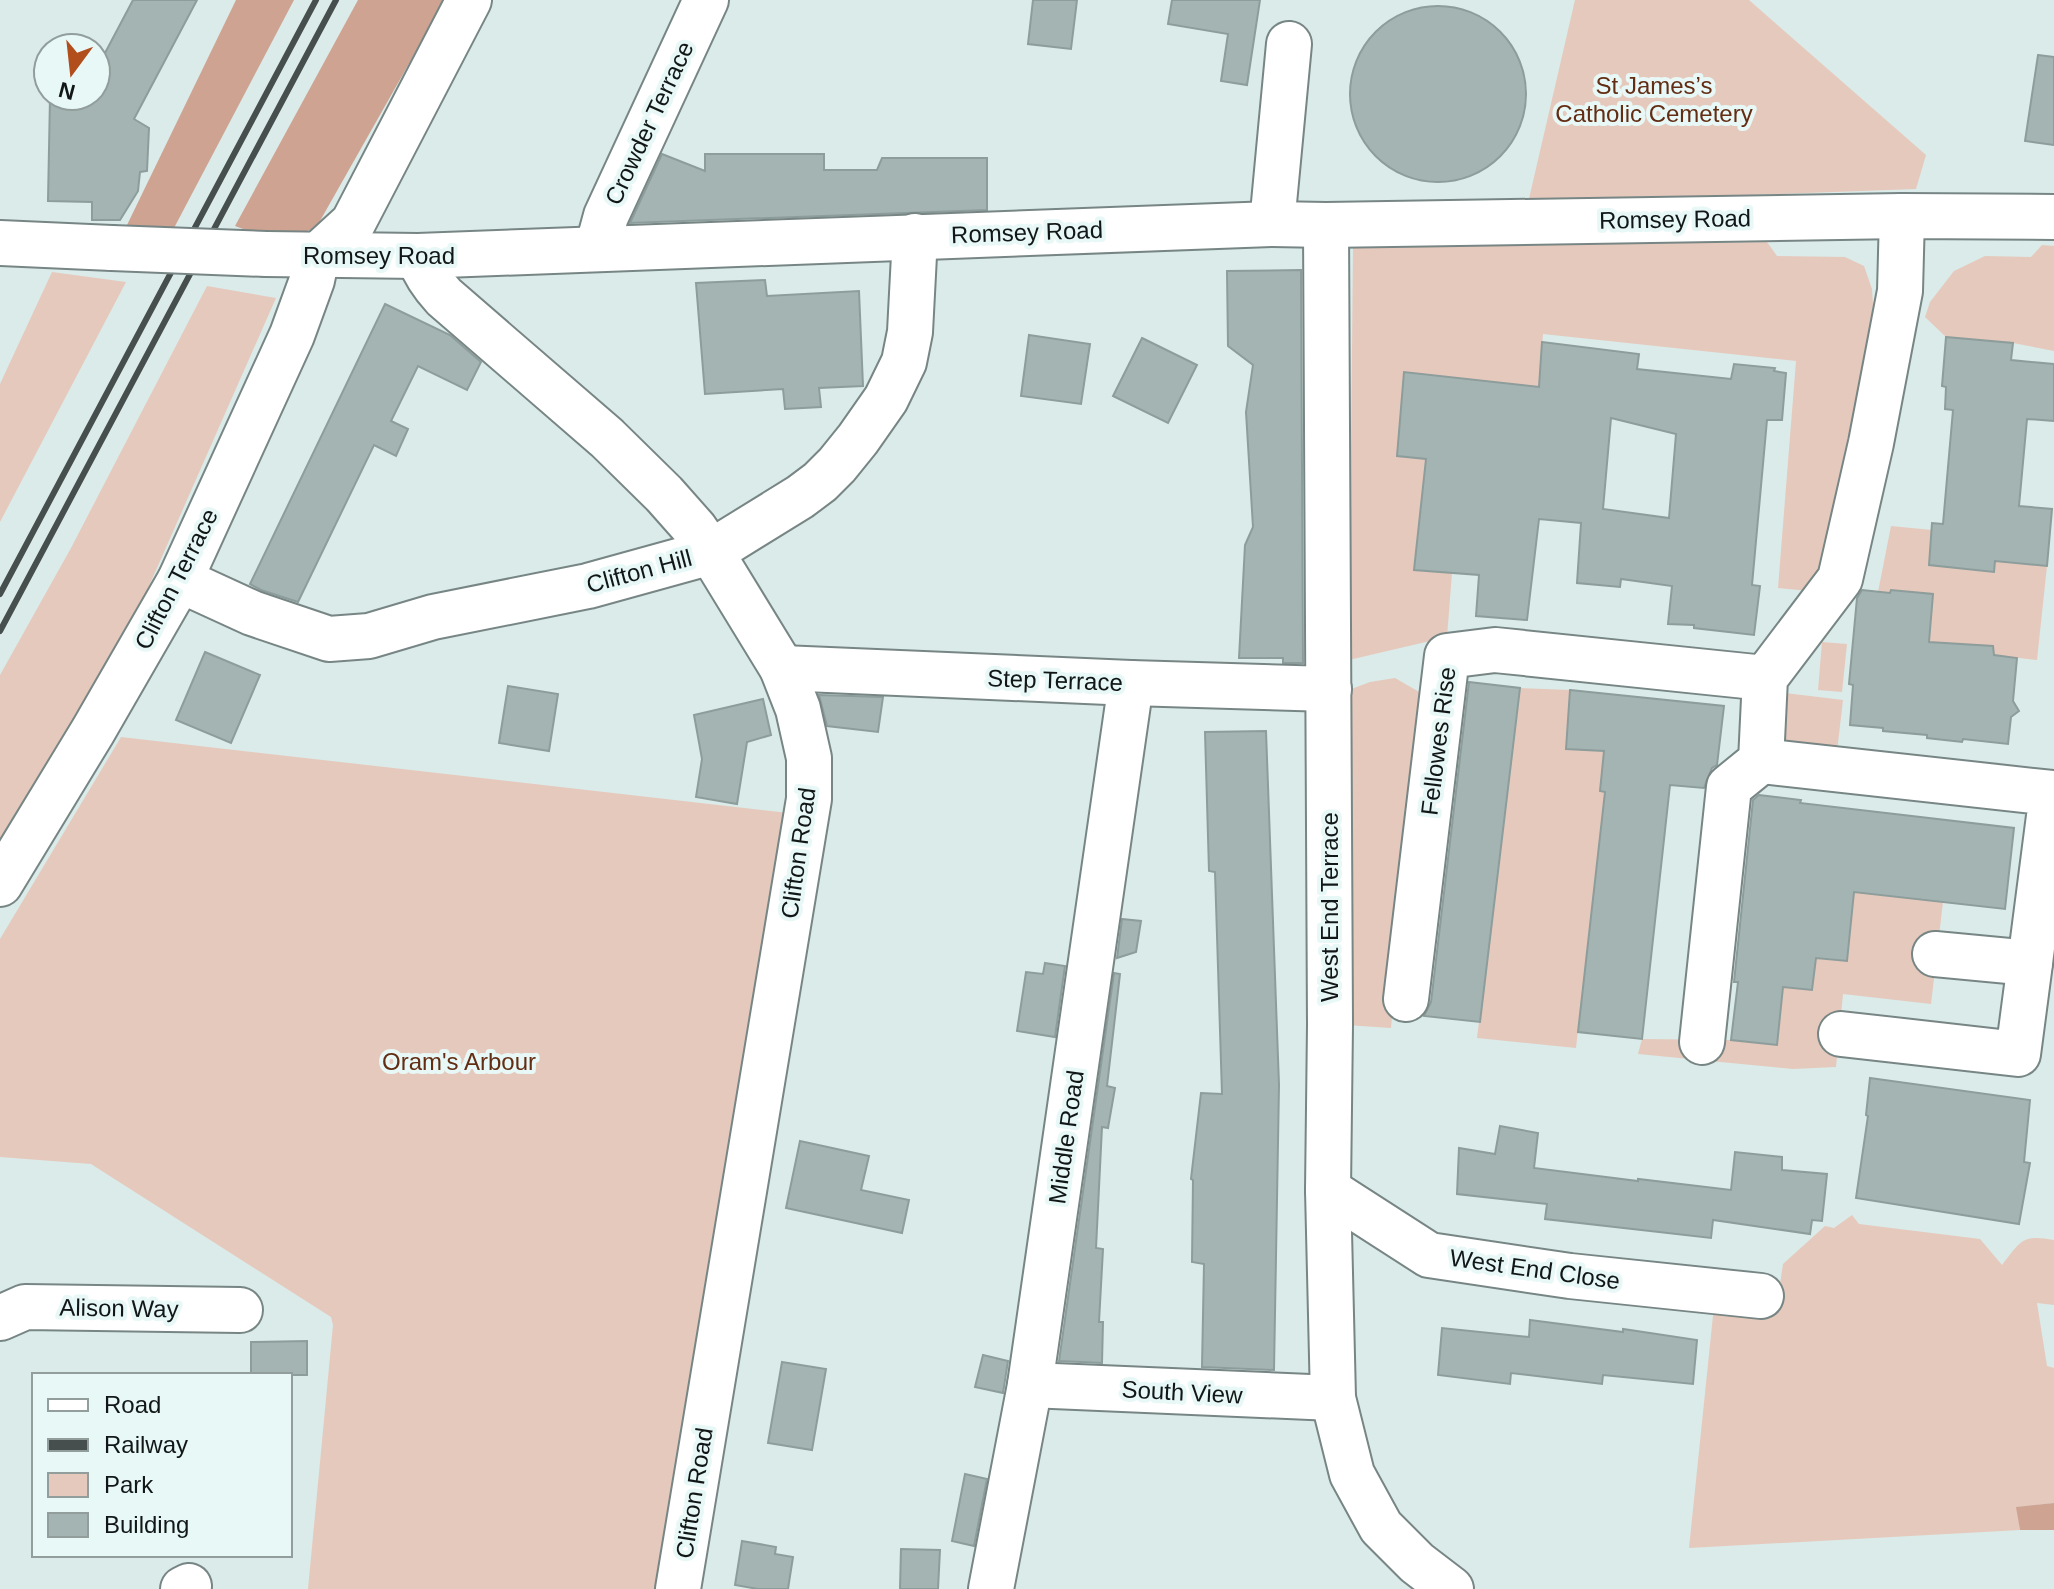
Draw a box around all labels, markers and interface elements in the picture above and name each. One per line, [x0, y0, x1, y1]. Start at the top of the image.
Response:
north arrow [32, 32, 112, 112]
street label: Crowder Terrace [599, 37, 699, 209]
park label: St James’s Catholic Cemetery [1555, 72, 1753, 127]
text: N [56, 77, 78, 105]
street label: Romsey Road [1599, 204, 1751, 234]
street label: Romsey Road [951, 216, 1103, 248]
street label: Romsey Road [303, 242, 455, 269]
street label: Clifton Terrace [129, 504, 223, 654]
street label: Clifton Hill [583, 544, 695, 598]
street label: Step Terrace [987, 664, 1123, 696]
street label: Fellowes Rise [1415, 665, 1461, 817]
street label: Clifton Road [775, 786, 821, 920]
street label: West End Terrace [1316, 812, 1343, 1002]
park label: Oram's Arbour [382, 1048, 536, 1075]
street label: Middle Road [1043, 1068, 1089, 1206]
street label: West End Close [1448, 1244, 1622, 1294]
street label: Alison Way [59, 1293, 179, 1323]
legend [32, 1373, 292, 1557]
street label: South View [1121, 1375, 1244, 1409]
text: Road [104, 1391, 161, 1418]
street label: Clifton Road [670, 1426, 718, 1560]
text: Railway [104, 1431, 188, 1458]
text: Park [104, 1471, 154, 1498]
text: Building [104, 1511, 189, 1538]

